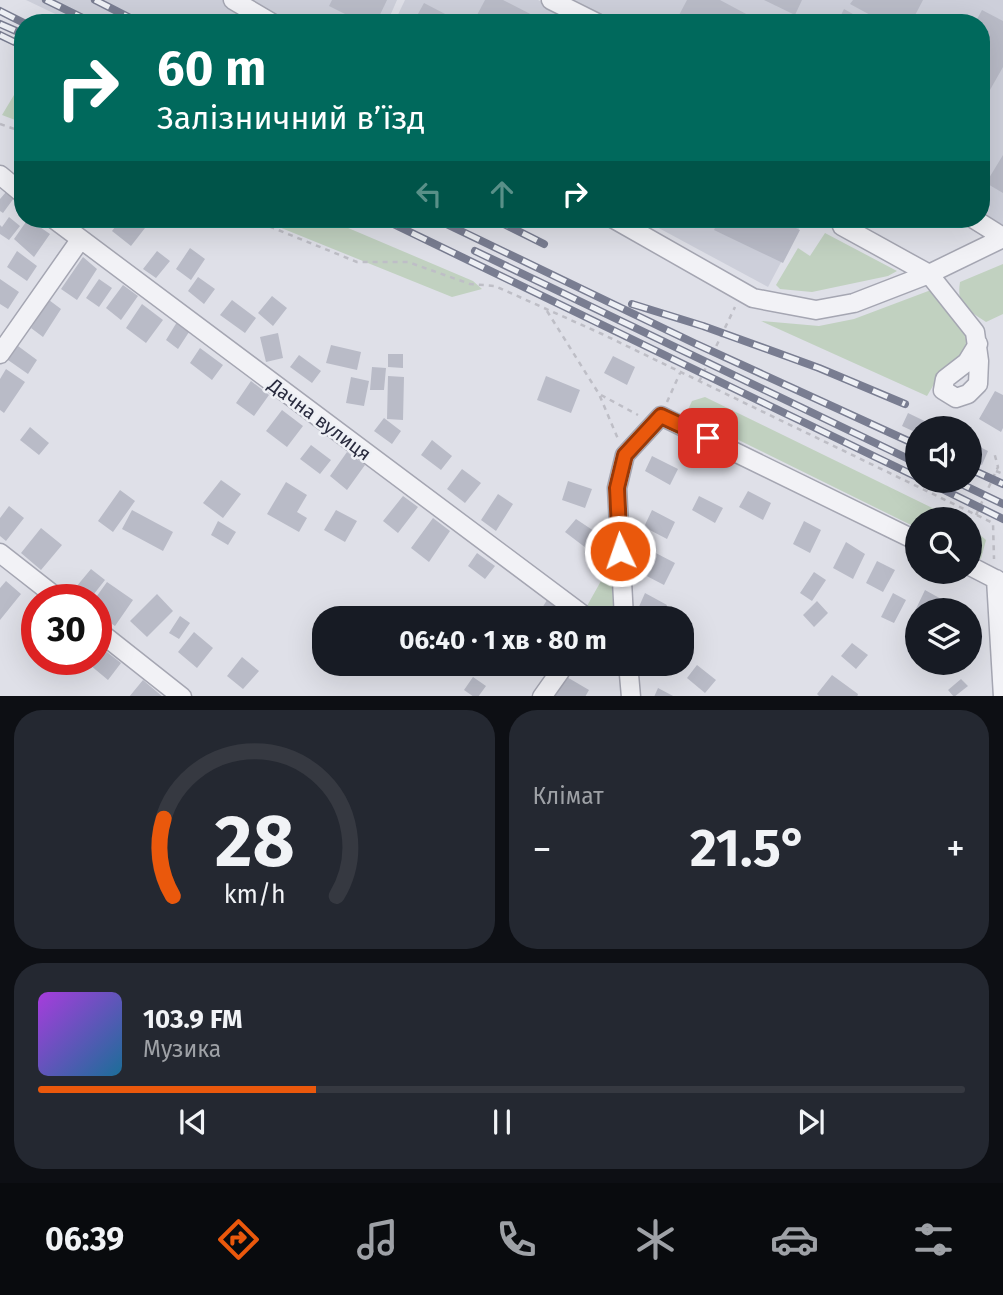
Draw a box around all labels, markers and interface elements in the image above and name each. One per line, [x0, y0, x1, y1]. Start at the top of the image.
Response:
text: 60 m [157, 39, 266, 98]
icon: right [42, 42, 133, 133]
text: Залізничний в’їзд [157, 99, 425, 137]
icon: left [410, 175, 448, 213]
icon: ahead [483, 175, 521, 213]
icon: right [556, 175, 594, 213]
street label: Дачна вулиця [263, 373, 376, 465]
pin [678, 408, 738, 468]
map controls [905, 416, 982, 675]
button: sound [905, 416, 982, 493]
icon: arrive [689, 419, 727, 457]
button: search [905, 507, 982, 584]
position arrow [583, 514, 657, 588]
speed limit sign: 30 [21, 584, 112, 675]
button: layers [905, 598, 982, 675]
text: 06:40 · 1 хв · 80 m [399, 625, 607, 656]
text: Клімат [533, 782, 604, 810]
text: 28 [214, 798, 294, 885]
text: 21.5° [690, 817, 807, 880]
text: − [533, 826, 552, 872]
text: + [946, 826, 965, 872]
text: km/h [223, 879, 285, 909]
text: 103.9 FM [143, 1004, 242, 1035]
text: Музика [143, 1035, 221, 1063]
icon: previous [174, 1103, 212, 1141]
icon: pause [483, 1103, 521, 1141]
icon: next [792, 1103, 830, 1141]
icon: directions [214, 1215, 263, 1264]
icon: music [353, 1215, 402, 1264]
icon: phone [492, 1215, 541, 1264]
icon: climate [631, 1215, 680, 1264]
icon: car [770, 1215, 819, 1264]
icon: filters [909, 1215, 958, 1264]
text: 06:39 [45, 1220, 124, 1258]

